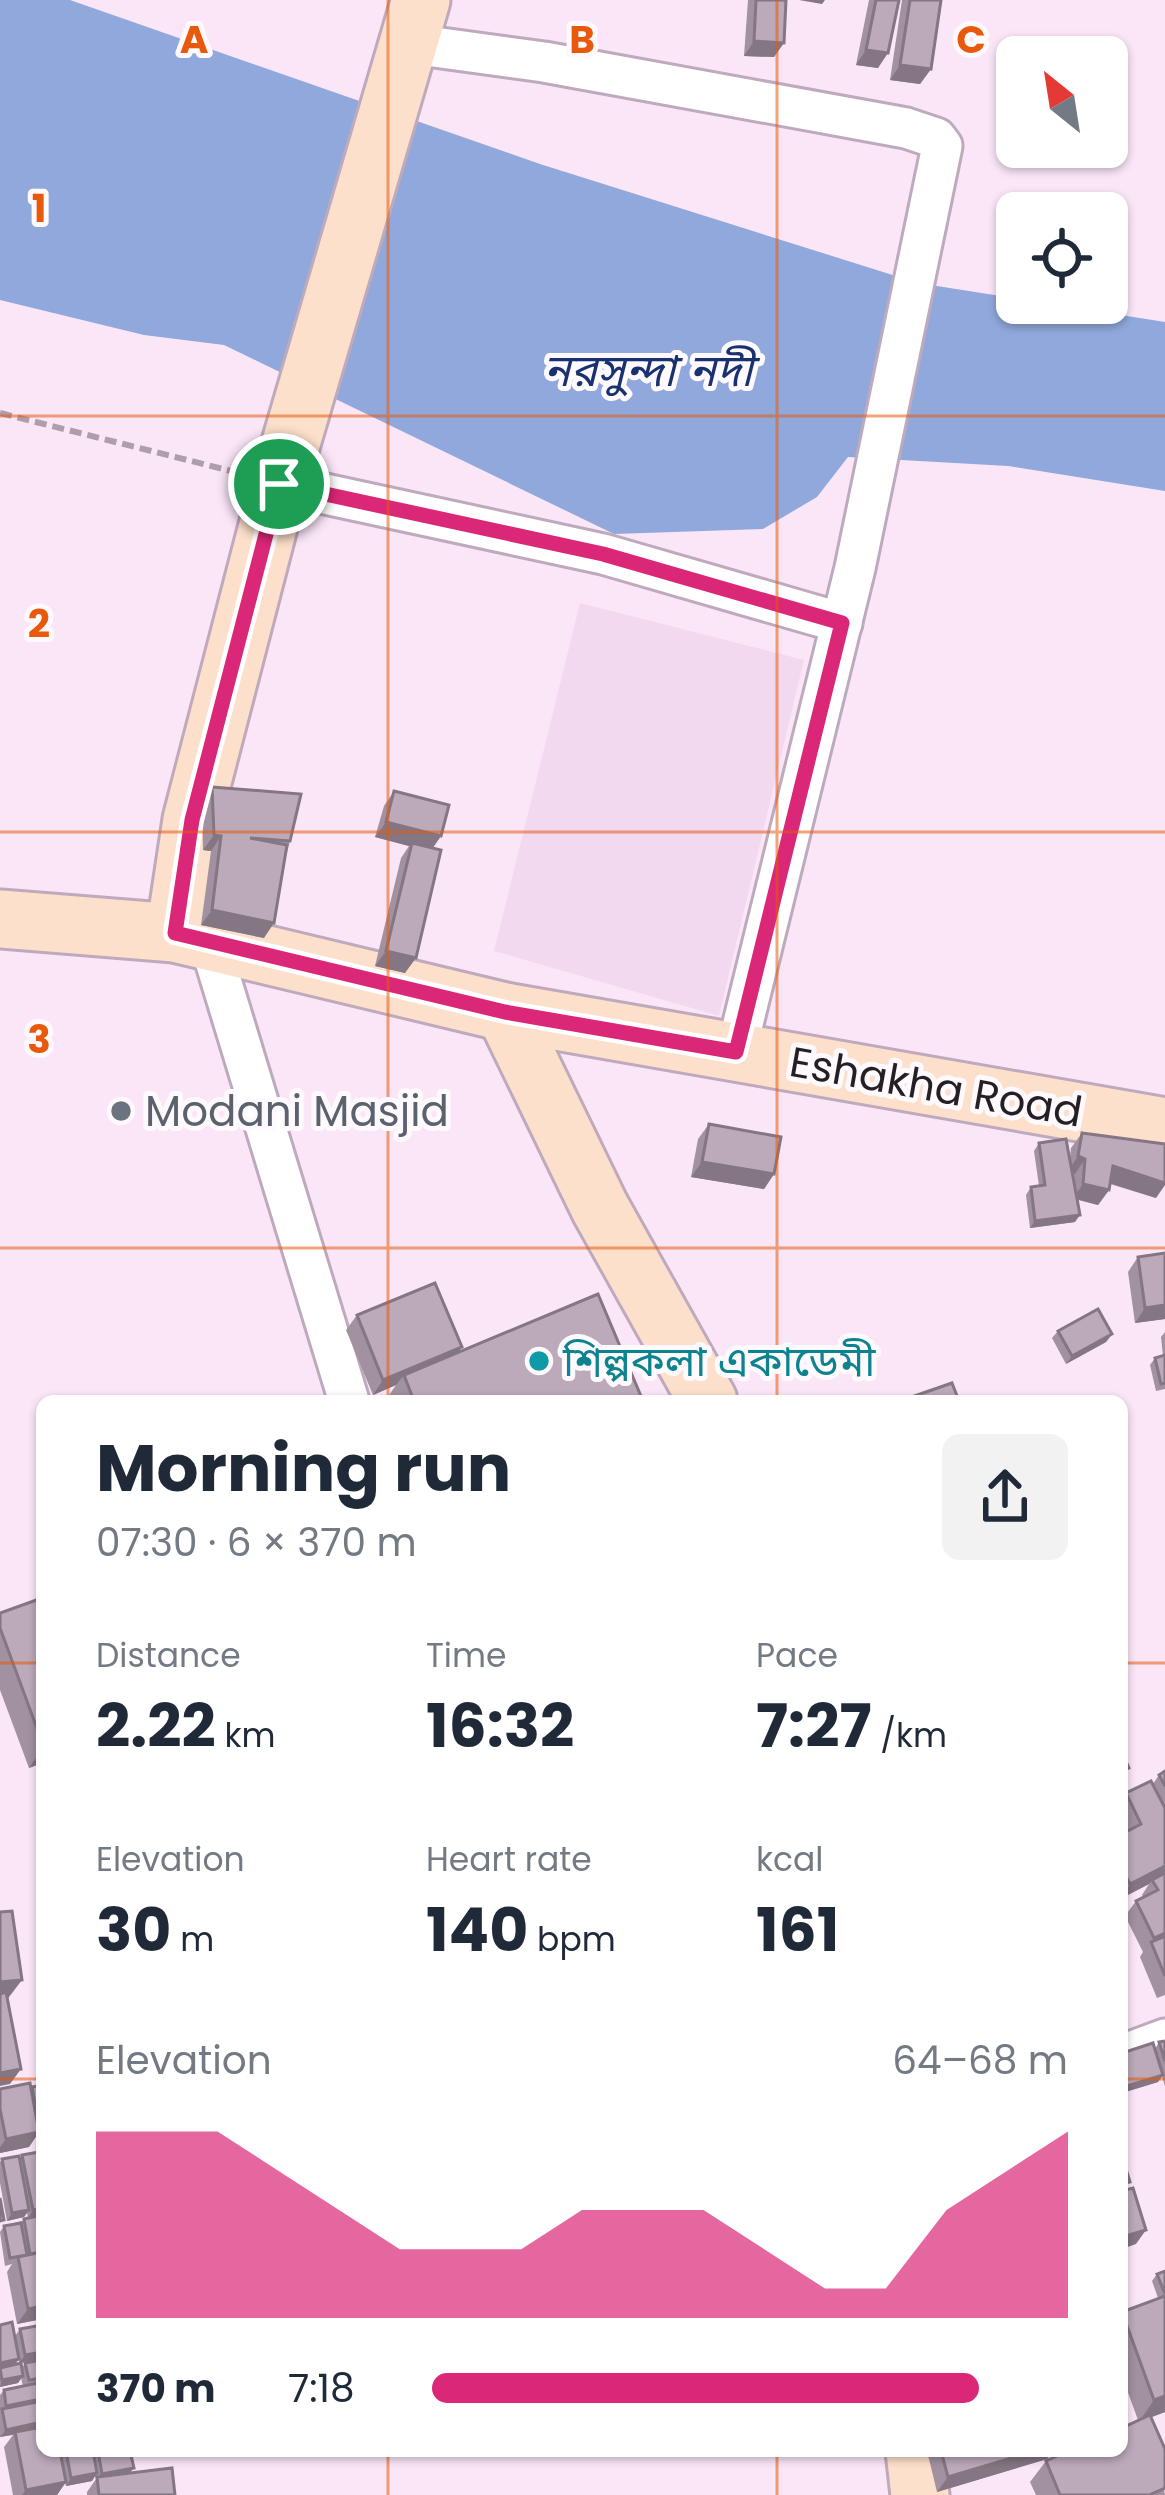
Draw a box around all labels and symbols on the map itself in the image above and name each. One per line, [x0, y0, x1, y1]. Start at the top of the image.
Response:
text: A [180, 12, 209, 67]
text: B [569, 12, 595, 67]
text: C [956, 12, 986, 67]
north arrow [996, 36, 1128, 168]
text: 1 [32, 181, 46, 236]
water label: নরসুন্দা নদী [543, 339, 761, 402]
pin [228, 433, 330, 535]
text: 2 [28, 596, 50, 651]
text: 3 [27, 1012, 51, 1067]
street label: Eshakha Road [785, 1032, 1087, 1142]
place label: Modani Masjid [145, 1082, 449, 1141]
marker: Modani Masjid [108, 1098, 134, 1124]
place label: শিল্পকলা একাডেমী [562, 1332, 876, 1391]
marker: শিল্পকলা একাডেমী [526, 1348, 552, 1374]

